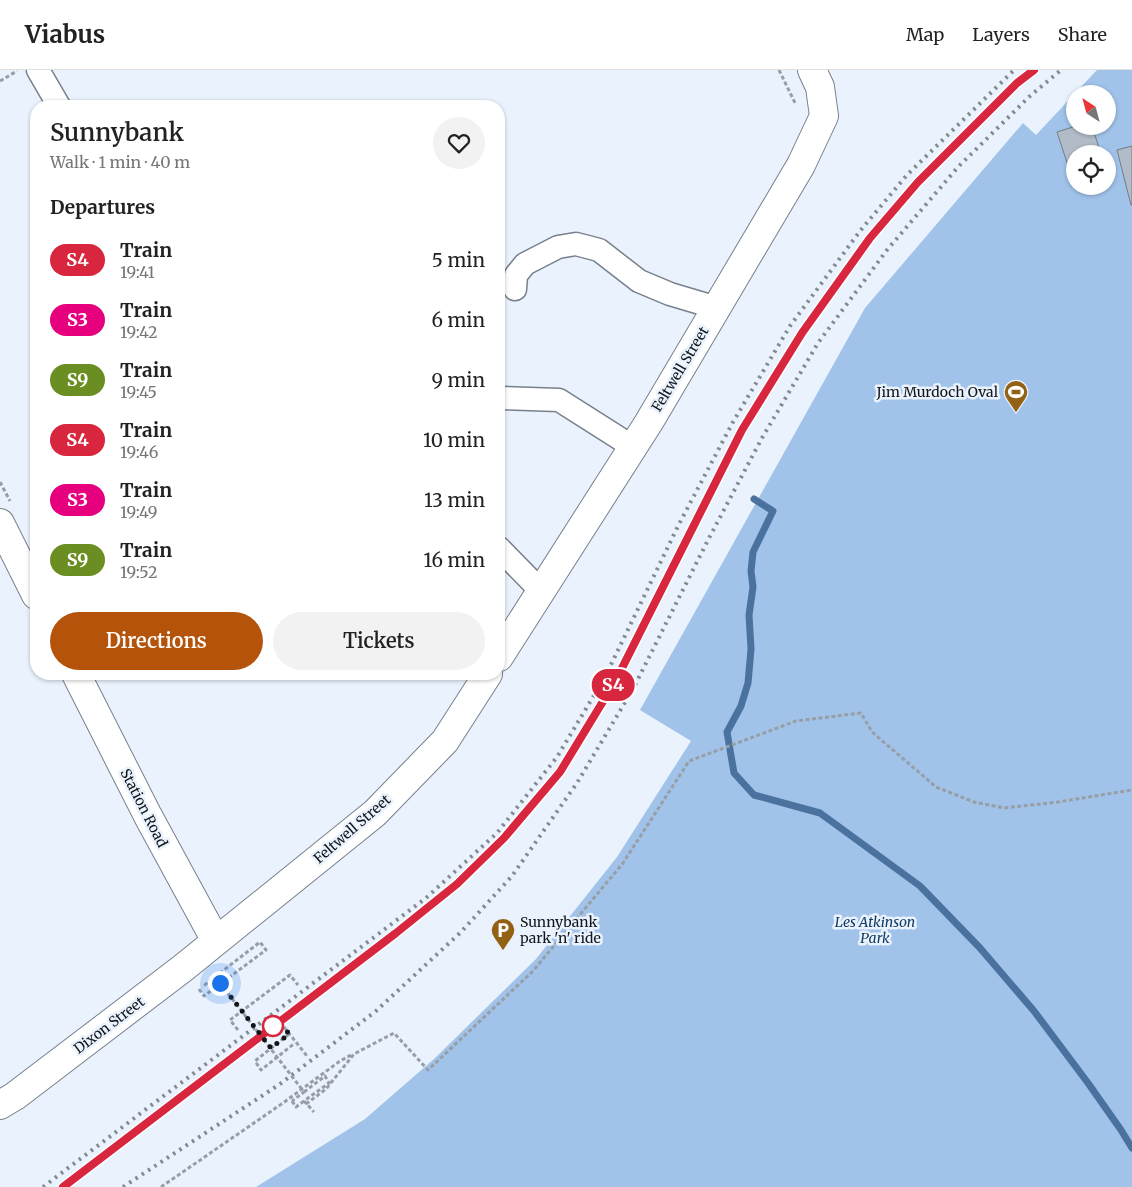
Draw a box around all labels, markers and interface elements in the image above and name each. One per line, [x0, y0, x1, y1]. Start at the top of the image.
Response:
text: Viabus [25, 19, 105, 50]
text: Map [906, 23, 944, 46]
text: Layers [972, 23, 1030, 46]
text: Share [1058, 23, 1107, 46]
north arrow [1066, 85, 1116, 135]
map controls [1066, 85, 1116, 195]
text: Sunnybank [50, 117, 184, 148]
button: heart [433, 117, 485, 169]
button: locate [1066, 145, 1116, 195]
text: Walk · 1 min · 40 m [50, 152, 190, 172]
text: Departures [50, 195, 155, 219]
text: Train [120, 238, 172, 262]
text: S4 [66, 248, 89, 271]
text: 5 min [432, 248, 485, 272]
text: 19:41 [120, 262, 155, 282]
text: Train [120, 298, 172, 322]
text: S3 [67, 308, 88, 331]
text: 6 min [431, 308, 485, 332]
text: 19:42 [120, 322, 157, 342]
street label: Feltwell Street [648, 323, 713, 415]
text: Train [120, 358, 172, 382]
text: S9 [67, 368, 88, 391]
text: 9 min [431, 368, 485, 392]
sports icon: Jim Murdoch Oval [1003, 379, 1029, 413]
text: 19:45 [120, 382, 157, 402]
place label: Jim Murdoch Oval [876, 383, 999, 401]
text: Train [120, 418, 172, 442]
text: S4 [66, 428, 89, 451]
text: 10 min [423, 428, 485, 452]
text: 19:46 [120, 442, 158, 462]
text: Train [120, 478, 172, 502]
text: S3 [67, 488, 88, 511]
text: 13 min [424, 488, 485, 512]
text: 19:49 [120, 502, 157, 522]
text: Train [120, 538, 172, 562]
text: S9 [67, 548, 88, 571]
text: 16 min [424, 548, 485, 572]
text: 19:52 [120, 562, 158, 582]
button: Directions [50, 612, 263, 670]
button: Tickets [273, 612, 485, 670]
line badge: S4 [590, 669, 636, 701]
text: S4 [602, 673, 624, 696]
street label: Station Road [116, 766, 172, 851]
street label: Feltwell Street [310, 790, 395, 867]
place label: Sunnybank park 'n' ride [520, 913, 601, 947]
park label: Les Atkinson Park [835, 913, 915, 947]
parking icon: Sunnybank park 'n' ride [490, 917, 516, 951]
your location [208, 971, 233, 996]
street label: Dixon Street [70, 992, 148, 1057]
unlabelled marker [262, 1015, 284, 1037]

